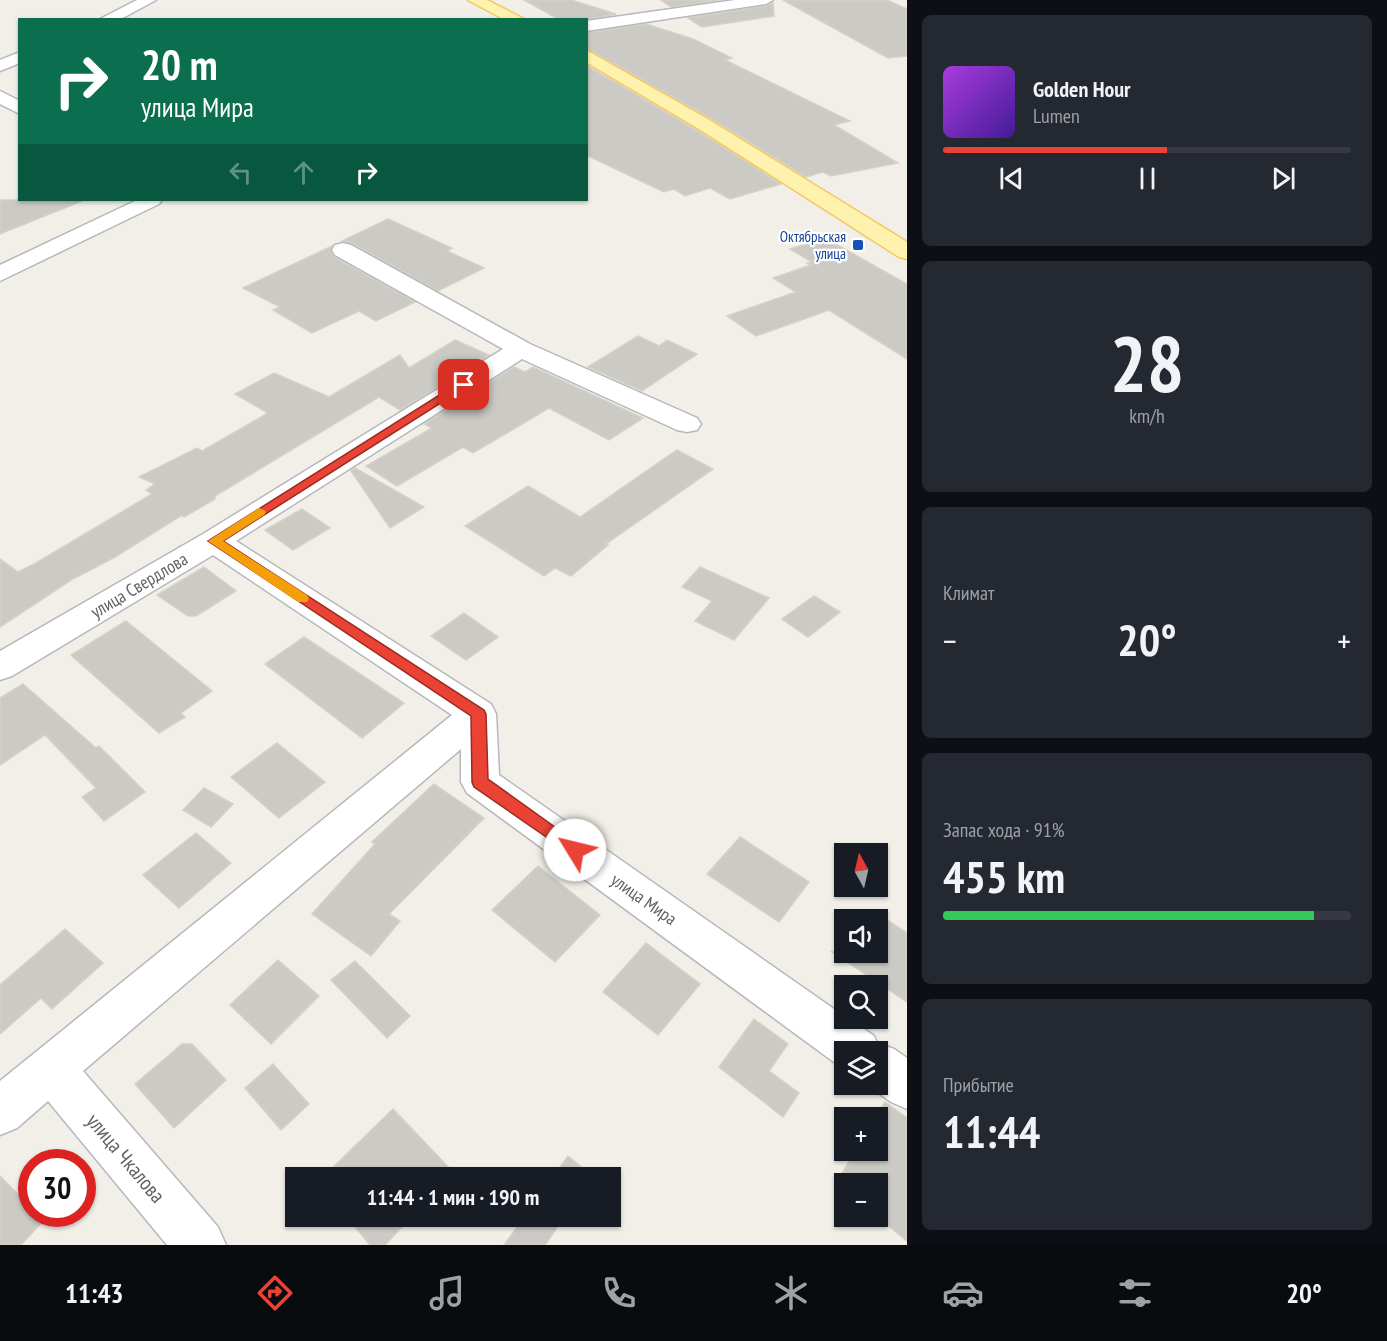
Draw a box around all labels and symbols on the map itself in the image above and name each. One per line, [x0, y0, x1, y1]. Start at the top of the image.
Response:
place label: Октябрьская улица [780, 227, 846, 263]
marker: Октябрьская улица [851, 238, 865, 252]
pin [438, 359, 489, 410]
street label: улица Свердлова [86, 547, 192, 623]
position arrow [543, 818, 607, 882]
north arrow [834, 843, 888, 897]
street label: улица Мира [607, 868, 681, 930]
street label: улица Чкалова [81, 1108, 171, 1208]
speed limit sign: 30 [18, 1149, 96, 1227]

